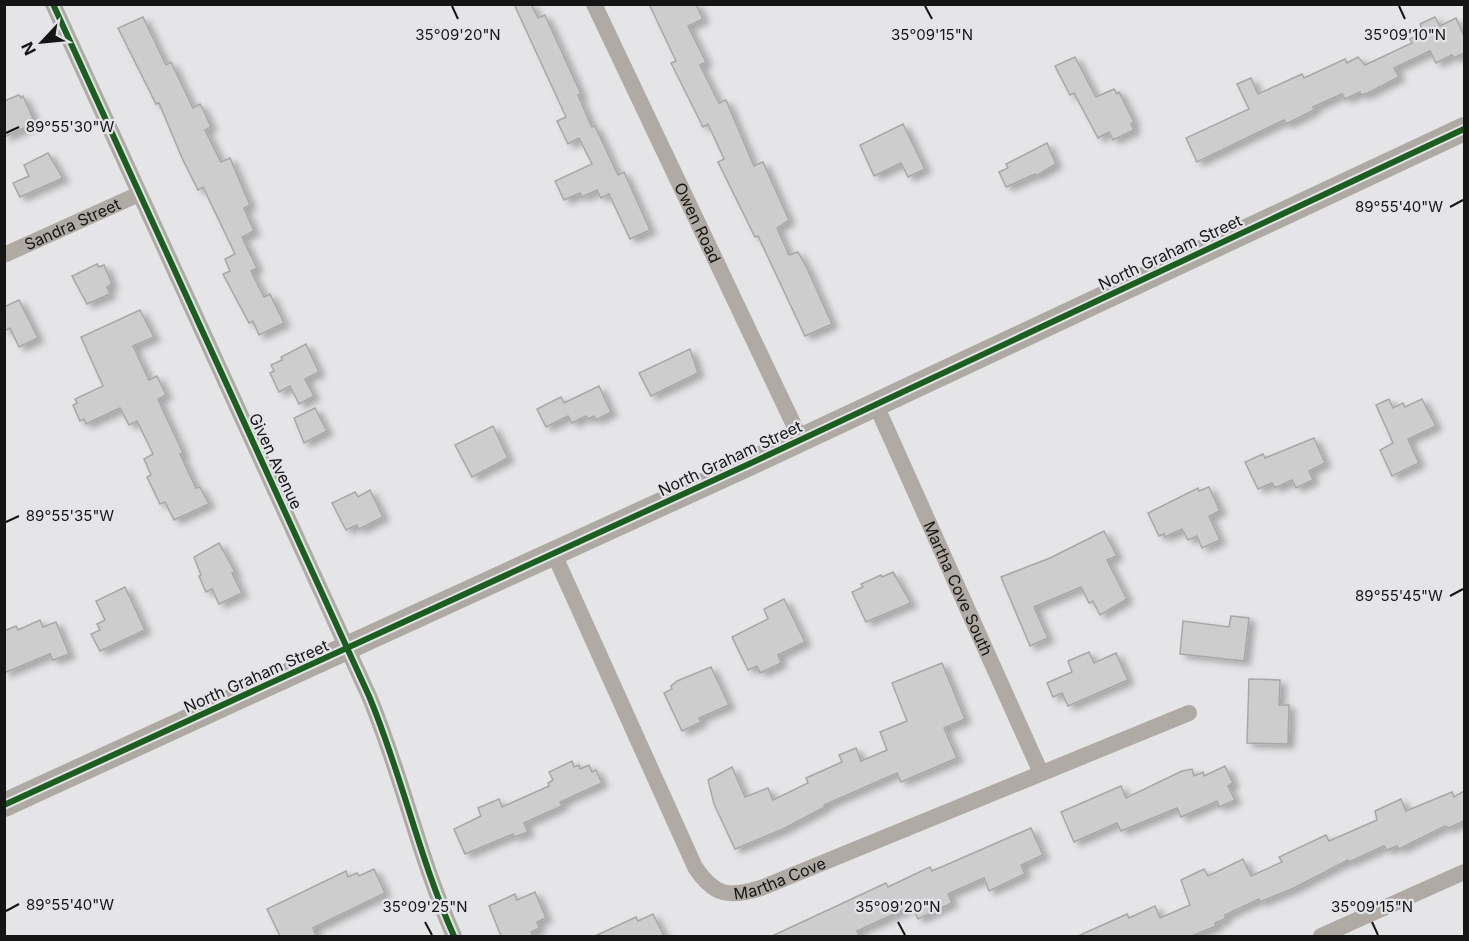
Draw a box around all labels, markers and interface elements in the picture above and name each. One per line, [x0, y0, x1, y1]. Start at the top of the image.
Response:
north arrow [12, 12, 72, 72]
text: 35°09'20"N [415, 25, 501, 44]
text: 35°09'15"N [891, 25, 973, 44]
text: 35°09'10"N [1364, 25, 1446, 44]
text: N [17, 39, 40, 58]
text: 89°55'30"W [26, 117, 115, 136]
street label: Owen Road [670, 179, 725, 266]
street label: Sandra Street [21, 194, 123, 254]
text: 89°55'40"W [1355, 197, 1443, 216]
street label: North Graham Street [1095, 210, 1245, 294]
street label: Given Avenue [245, 410, 307, 512]
street label: North Graham Street [655, 416, 805, 500]
text: 89°55'35"W [26, 506, 114, 525]
street label: Martha Cove South [919, 518, 997, 659]
text: 89°55'45"W [1355, 586, 1443, 605]
street label: North Graham Street [181, 635, 331, 717]
street label: Martha Cove [732, 853, 829, 904]
text: 89°55'40"W [26, 895, 114, 914]
text: 35°09'25"N [382, 897, 468, 916]
text: 35°09'20"N [855, 897, 941, 916]
text: 35°09'15"N [1331, 897, 1413, 916]

